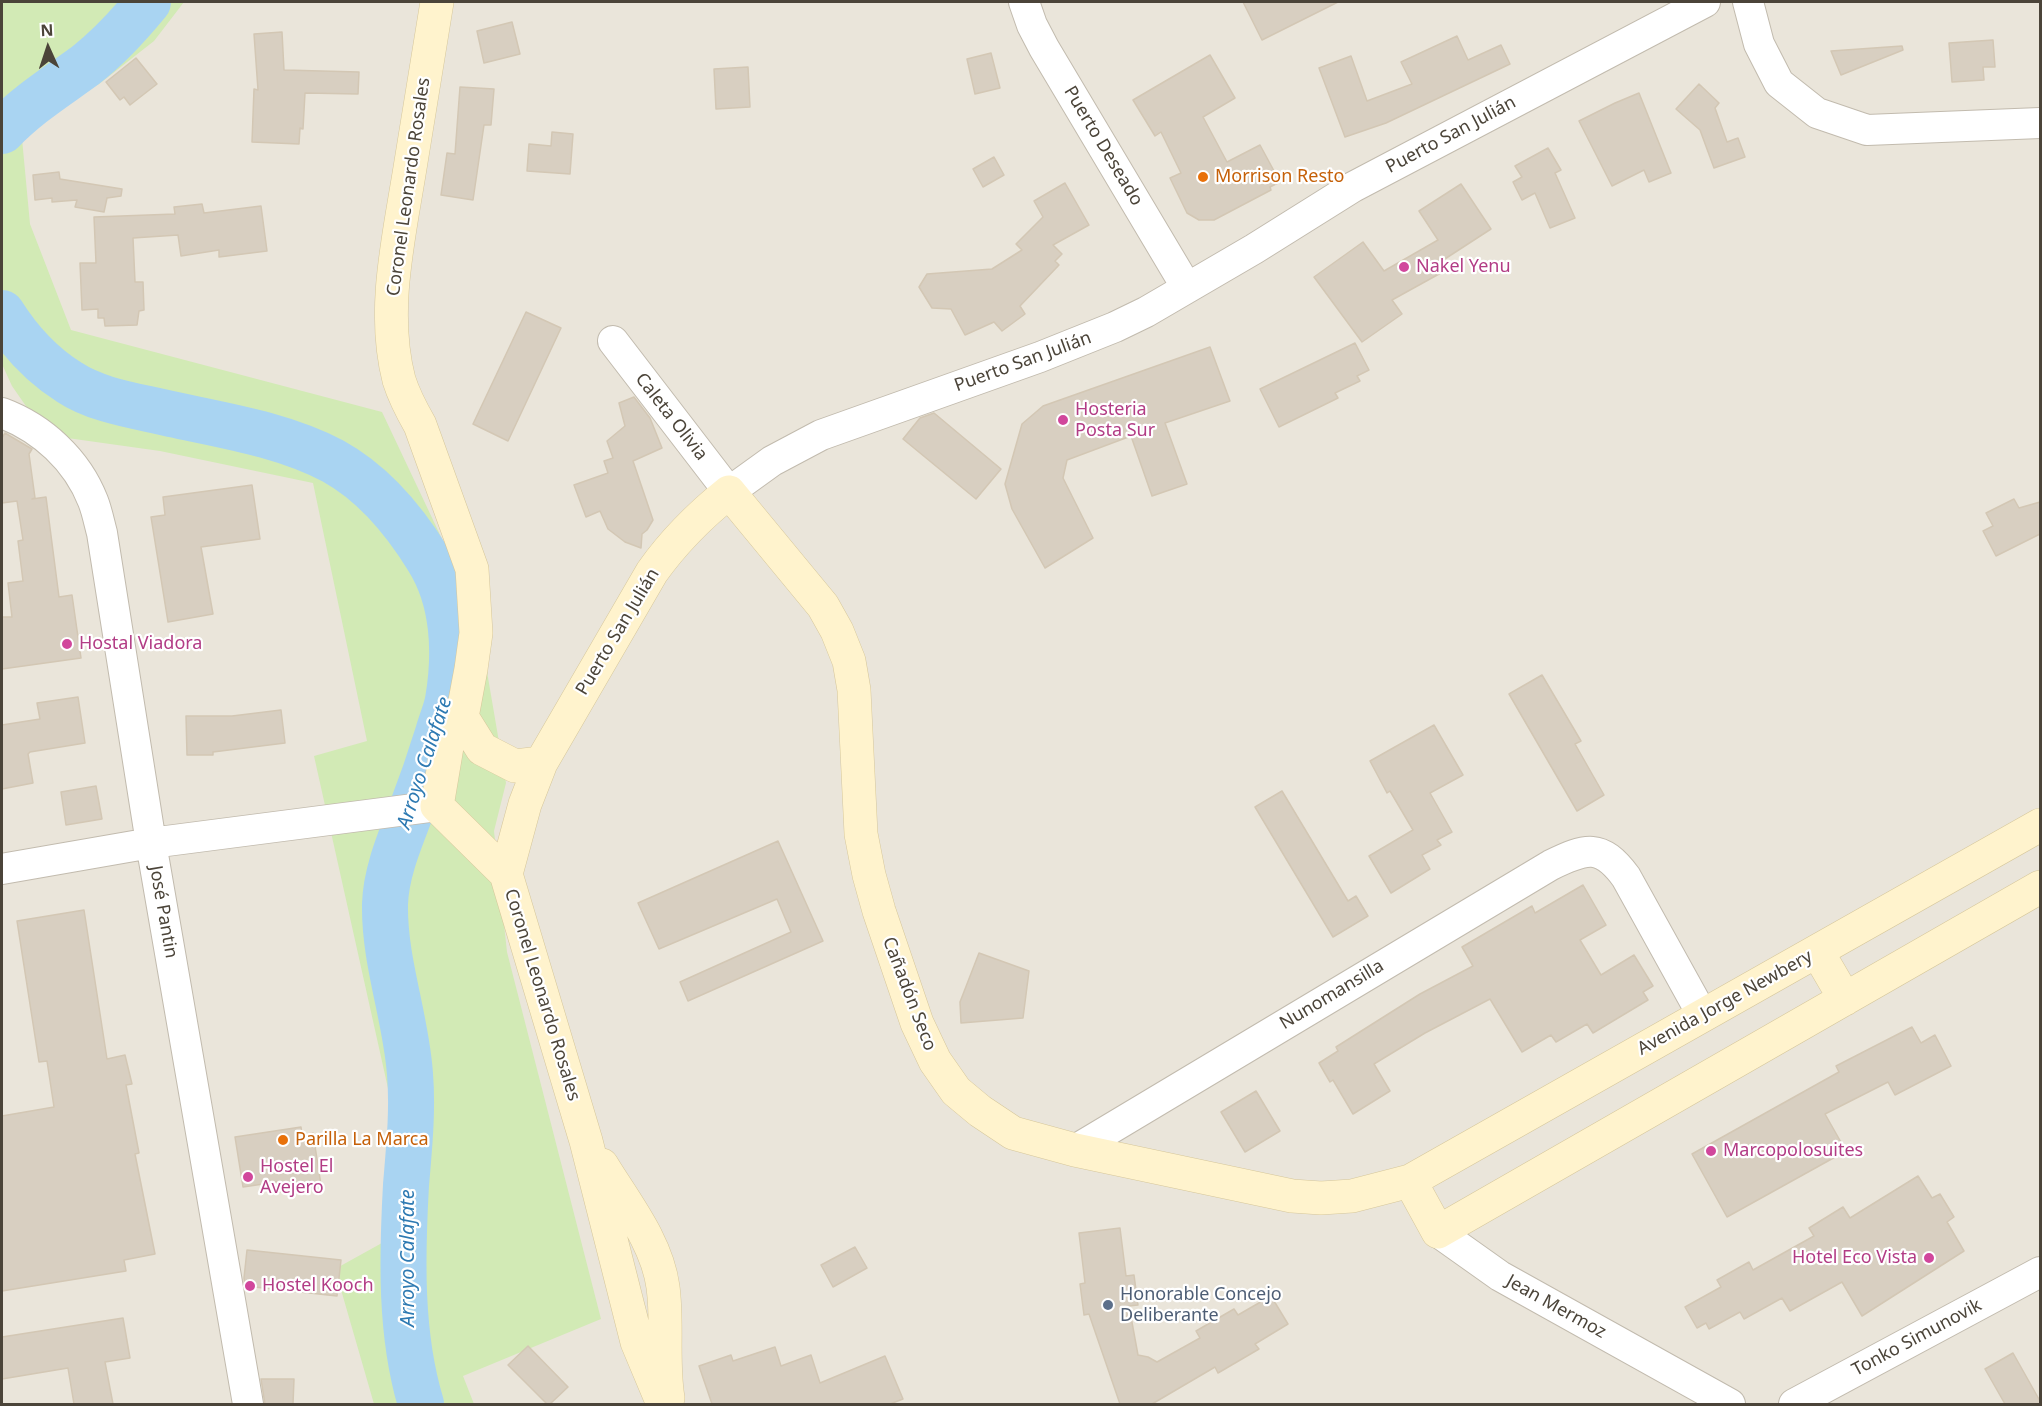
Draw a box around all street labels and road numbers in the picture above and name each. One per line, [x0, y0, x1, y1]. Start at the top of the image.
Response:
street label: Coronel Leonardo Rosales [383, 76, 435, 298]
street label: Puerto Deseado [1059, 82, 1147, 210]
street label: Puerto San Julián [1382, 92, 1520, 178]
street label: Puerto San Julián [952, 327, 1094, 397]
street label: Caleta Olivia [630, 369, 712, 465]
street label: Puerto San Julián [572, 565, 664, 699]
street label: José Pantin [144, 864, 182, 960]
street label: Coronel Leonardo Rosales [499, 886, 585, 1104]
street label: Cañadón Seco [877, 934, 941, 1054]
street label: Avenida Jorge Newbery [1634, 946, 1816, 1060]
street label: Nunomansilla [1276, 955, 1388, 1035]
street label: Jean Mermoz [1502, 1271, 1610, 1343]
street label: Tonko Simunovik [1849, 1295, 1985, 1381]

